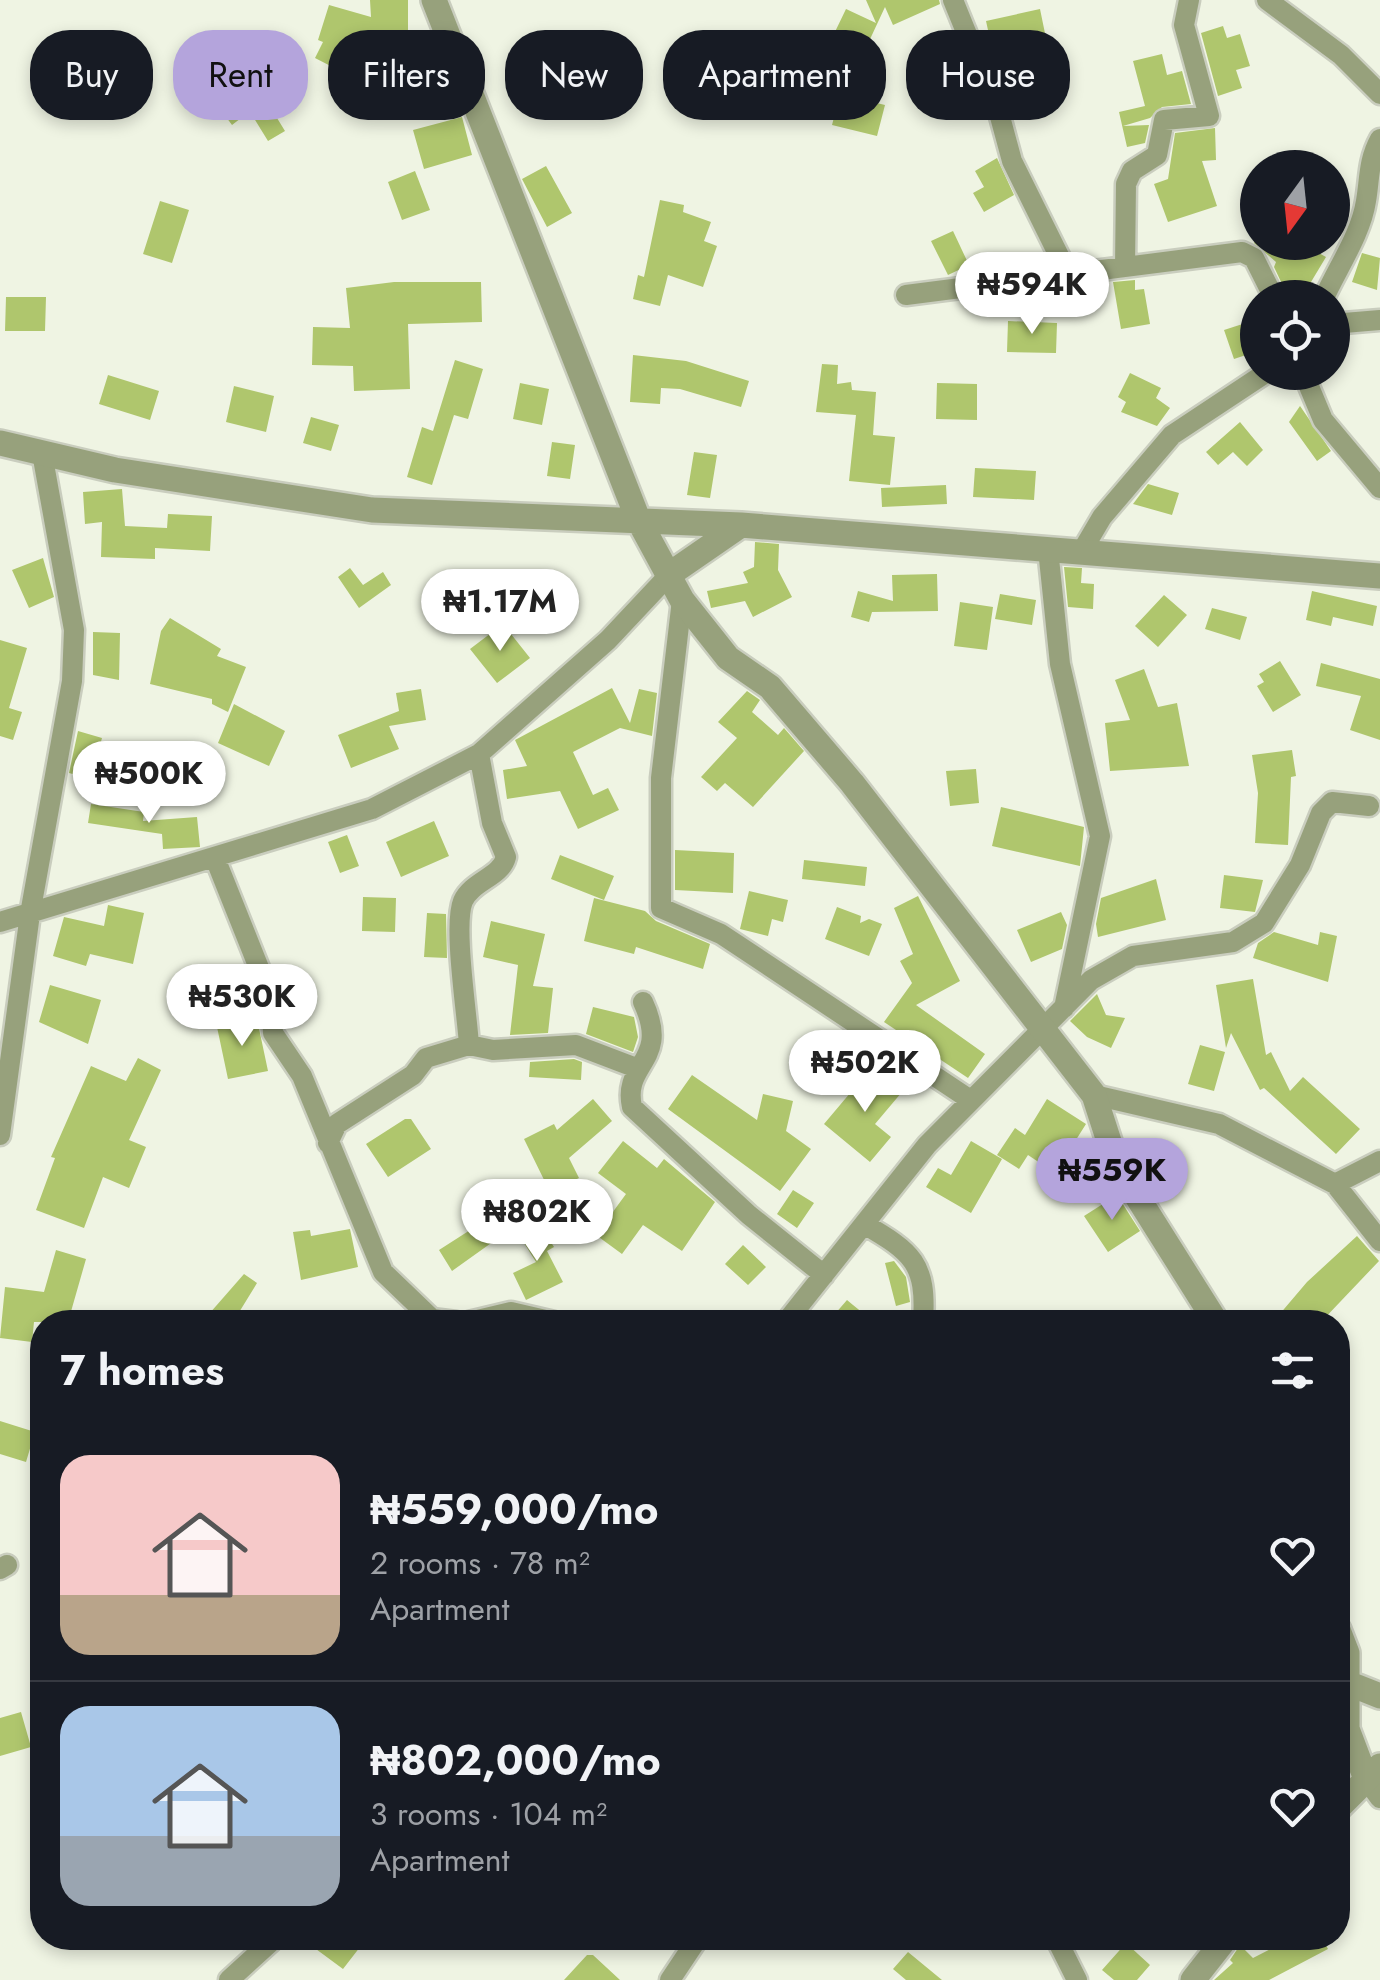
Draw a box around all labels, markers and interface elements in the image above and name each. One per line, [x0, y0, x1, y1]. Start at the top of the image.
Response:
chip: Buy [30, 30, 153, 120]
chip: Rent [173, 30, 308, 120]
chip: Filters [328, 30, 485, 120]
chip: New [505, 30, 643, 120]
chip: Apartment [663, 30, 886, 120]
chip: House [906, 30, 1070, 120]
north arrow [1240, 150, 1350, 260]
map controls [1240, 150, 1350, 390]
pin: ₦594K [962, 252, 1102, 337]
text: ₦594K [977, 261, 1087, 307]
button: locate [1240, 280, 1350, 390]
pin: ₦1.17M [419, 569, 581, 654]
text: ₦1.17M [443, 578, 557, 624]
pin: ₦500K [79, 741, 219, 826]
text: ₦500K [95, 750, 203, 796]
pin: ₦530K [172, 964, 312, 1049]
text: ₦530K [188, 973, 296, 1019]
pin: ₦502K [795, 1030, 935, 1115]
text: ₦502K [811, 1039, 919, 1085]
pin: ₦559K [1042, 1138, 1182, 1223]
text: ₦559K [1058, 1147, 1166, 1193]
pin: ₦802K [467, 1179, 607, 1264]
text: ₦802K [483, 1188, 591, 1234]
text: 7 homes [60, 1340, 224, 1401]
icon: filters [1265, 1343, 1320, 1398]
text: ₦559,000/mo [370, 1479, 659, 1540]
icon: home [140, 1495, 260, 1615]
icon: heart [1265, 1528, 1320, 1583]
text: 2 rooms · 78 m² [370, 1540, 590, 1586]
text: Apartment [370, 1586, 509, 1632]
text: ₦802,000/mo [370, 1730, 661, 1791]
icon: home [140, 1746, 260, 1866]
icon: heart [1265, 1779, 1320, 1834]
text: 3 rooms · 104 m² [370, 1791, 607, 1837]
text: Apartment [370, 1837, 509, 1883]

